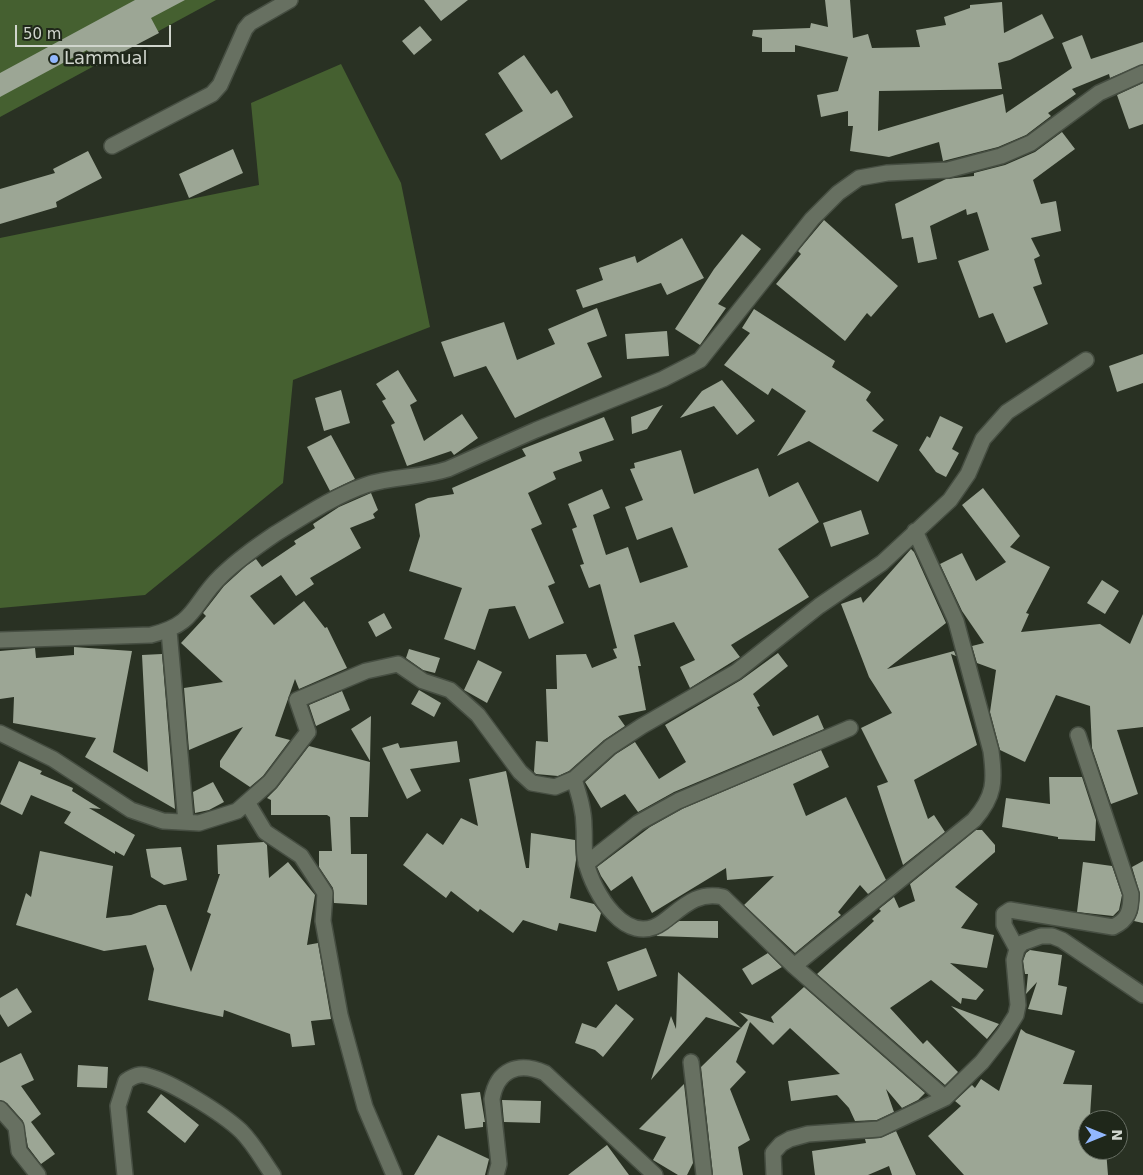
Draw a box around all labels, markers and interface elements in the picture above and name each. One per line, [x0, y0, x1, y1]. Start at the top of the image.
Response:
scale bar [18, 15, 174, 47]
text: 50 m [23, 25, 61, 43]
place label: Lammual [64, 48, 148, 70]
marker: Lammual [48, 53, 60, 65]
north arrow [1078, 1110, 1128, 1160]
text: N [1109, 1129, 1125, 1141]

